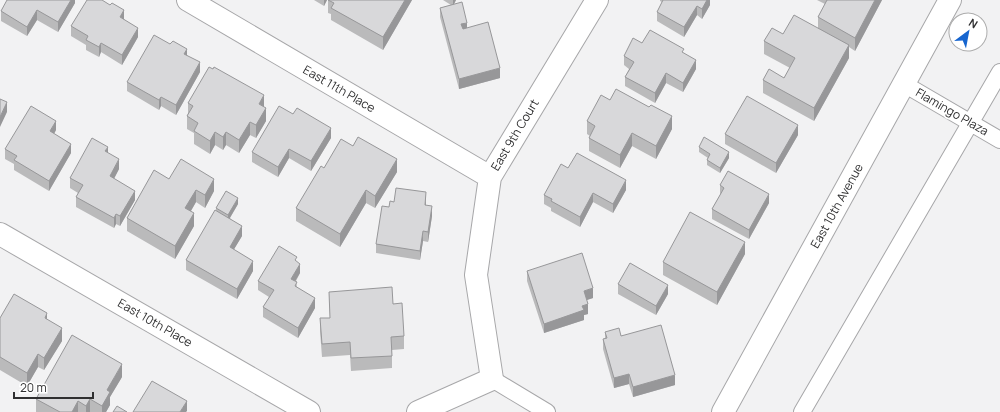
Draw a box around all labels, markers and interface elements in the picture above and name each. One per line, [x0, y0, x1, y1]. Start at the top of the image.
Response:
north arrow [948, 12, 988, 52]
text: N [966, 15, 981, 32]
street label: East 11th Place [300, 61, 379, 116]
street label: Flamingo Plaza [913, 84, 992, 139]
street label: East 9th Court [486, 96, 543, 174]
street label: East 10th Avenue [806, 160, 867, 251]
street label: East 10th Place [115, 294, 196, 351]
scale bar [14, 374, 93, 400]
text: 20 m [20, 379, 47, 396]

